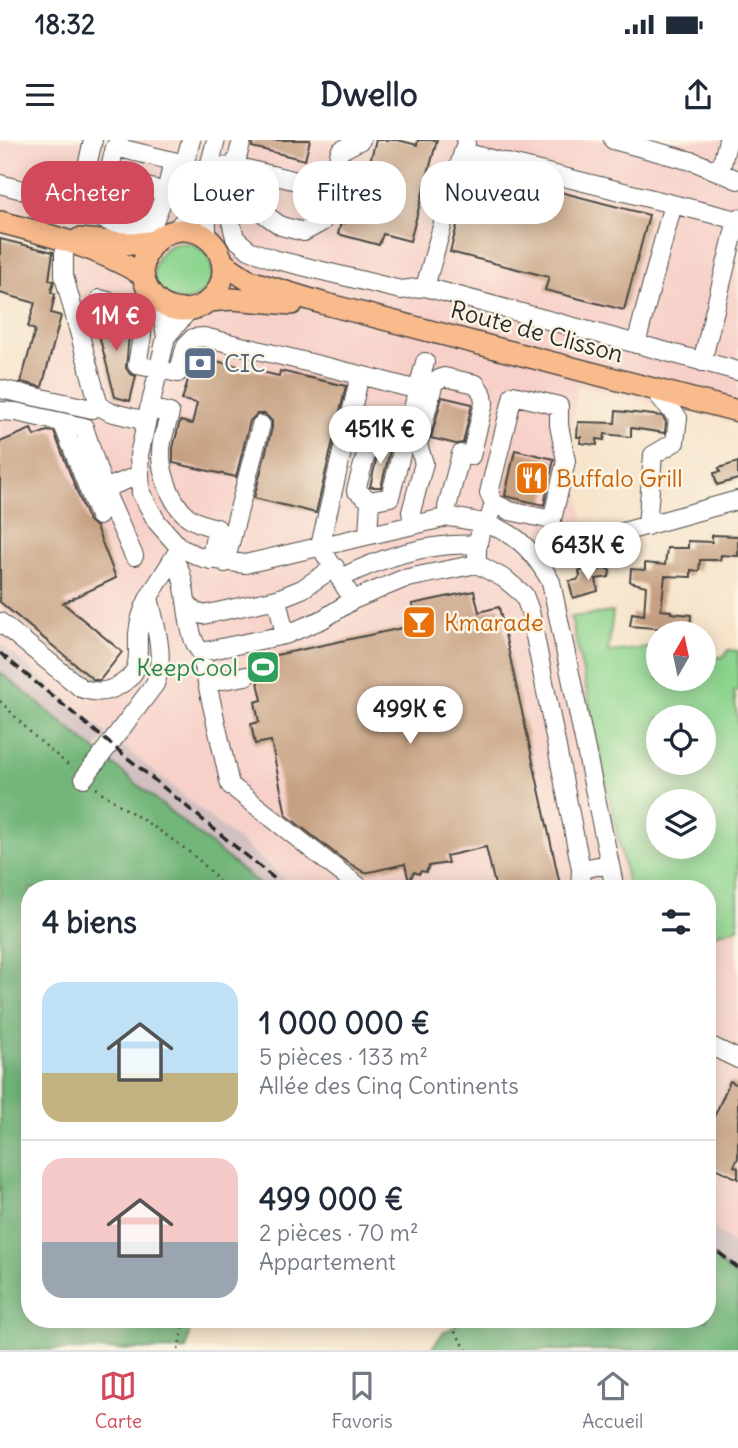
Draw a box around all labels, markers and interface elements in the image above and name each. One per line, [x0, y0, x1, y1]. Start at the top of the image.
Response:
text: 18:32 [35, 8, 95, 41]
text: Dwello [320, 74, 418, 115]
icon: menu [21, 76, 59, 114]
icon: share [679, 76, 717, 114]
chip: Acheter [21, 161, 154, 224]
chip: Louer [168, 161, 279, 224]
chip: Filtres [293, 161, 406, 224]
chip: Nouveau [420, 161, 564, 224]
pin: 1M € [75, 294, 157, 353]
street label: Route de Clisson [447, 294, 627, 368]
text: 1M € [92, 301, 140, 330]
bank icon: CIC [181, 344, 219, 382]
place label: CIC [224, 348, 266, 378]
pin: 451K € [323, 406, 437, 466]
text: 451K € [345, 414, 415, 443]
restaurant icon: Buffalo Grill [513, 459, 551, 497]
place label: Buffalo Grill [556, 463, 683, 493]
pin: 643K € [531, 522, 645, 582]
text: 643K € [551, 530, 625, 559]
bar icon: Kmarade [400, 603, 438, 641]
place label: Kmarade [444, 607, 544, 637]
north arrow [646, 621, 716, 691]
map controls [646, 621, 716, 859]
sports icon: KeepCool [244, 648, 282, 686]
place label: KeepCool [136, 652, 238, 682]
pin: 499K € [353, 686, 467, 746]
text: 499K € [373, 694, 447, 723]
button: locate [646, 705, 716, 775]
button: layers [646, 789, 716, 859]
text: 4 biens [42, 903, 137, 941]
icon: filters [657, 903, 695, 941]
text: 1 000 000 € [259, 1004, 430, 1042]
icon: home [98, 1010, 182, 1094]
text: 5 pièces · 133 m² [259, 1042, 428, 1071]
text: Allée des Cinq Continents [259, 1071, 519, 1100]
text: 499 000 € [259, 1180, 404, 1218]
icon: home [98, 1186, 182, 1270]
text: 2 pièces · 70 m² [259, 1218, 419, 1247]
text: Appartement [259, 1247, 396, 1276]
tab: Carte [95, 1367, 142, 1433]
tab: Favoris [332, 1367, 393, 1433]
tab: Accueil [582, 1367, 643, 1433]

